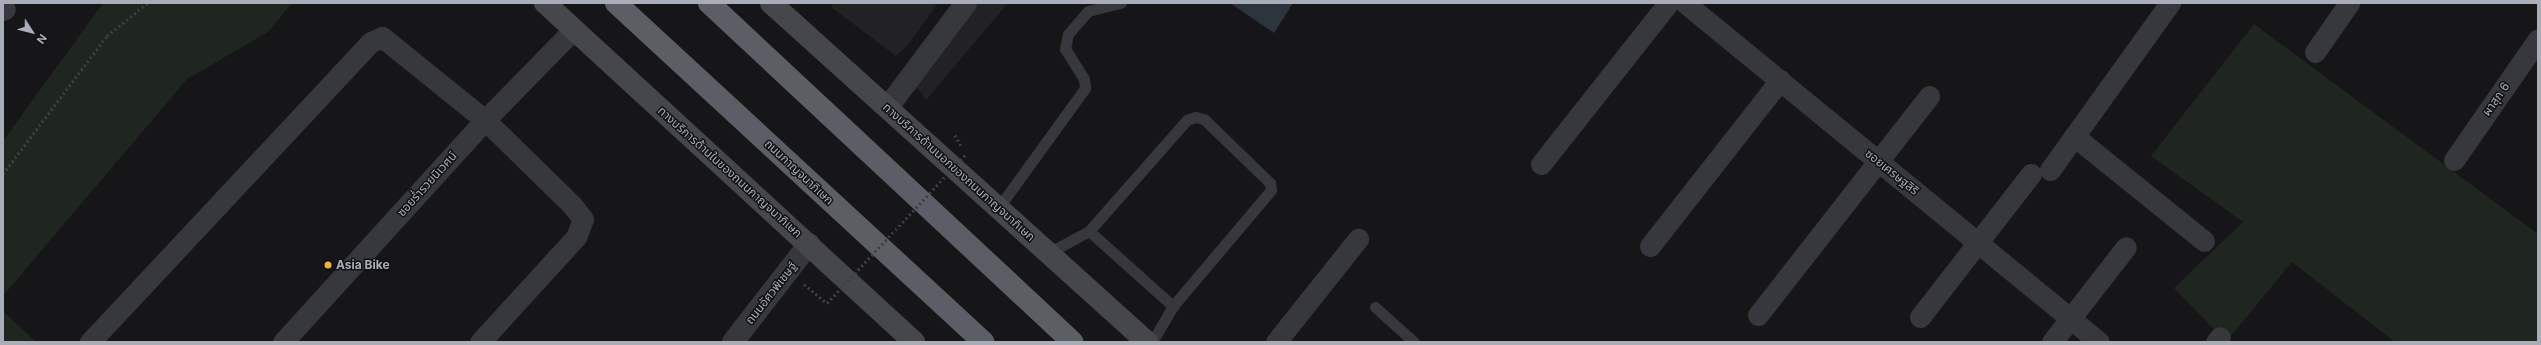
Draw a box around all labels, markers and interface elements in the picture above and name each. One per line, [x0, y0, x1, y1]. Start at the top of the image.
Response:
north arrow [12, 12, 52, 52]
text: N [34, 32, 50, 47]
street label: ผาสุก 6 [2479, 79, 2513, 119]
street label: ทางบริการด้านนอกของถนนกาญจนาภิเษก [880, 100, 1038, 244]
street label: ทางบริการด้านในของถนนกาญจนาภิเษก [655, 103, 805, 241]
street label: ถนนกาญจนาภิเษก [762, 136, 836, 208]
street label: ซอยเศรษฐสิริ [1862, 146, 1922, 198]
street label: ซอยร่ำรวยนิเวศน์ [394, 149, 460, 219]
place label: Asia Bike [336, 258, 390, 272]
street label: ถนนอัศวพิเชษฐ์ [742, 259, 800, 327]
marker: Asia Bike [323, 260, 333, 270]

